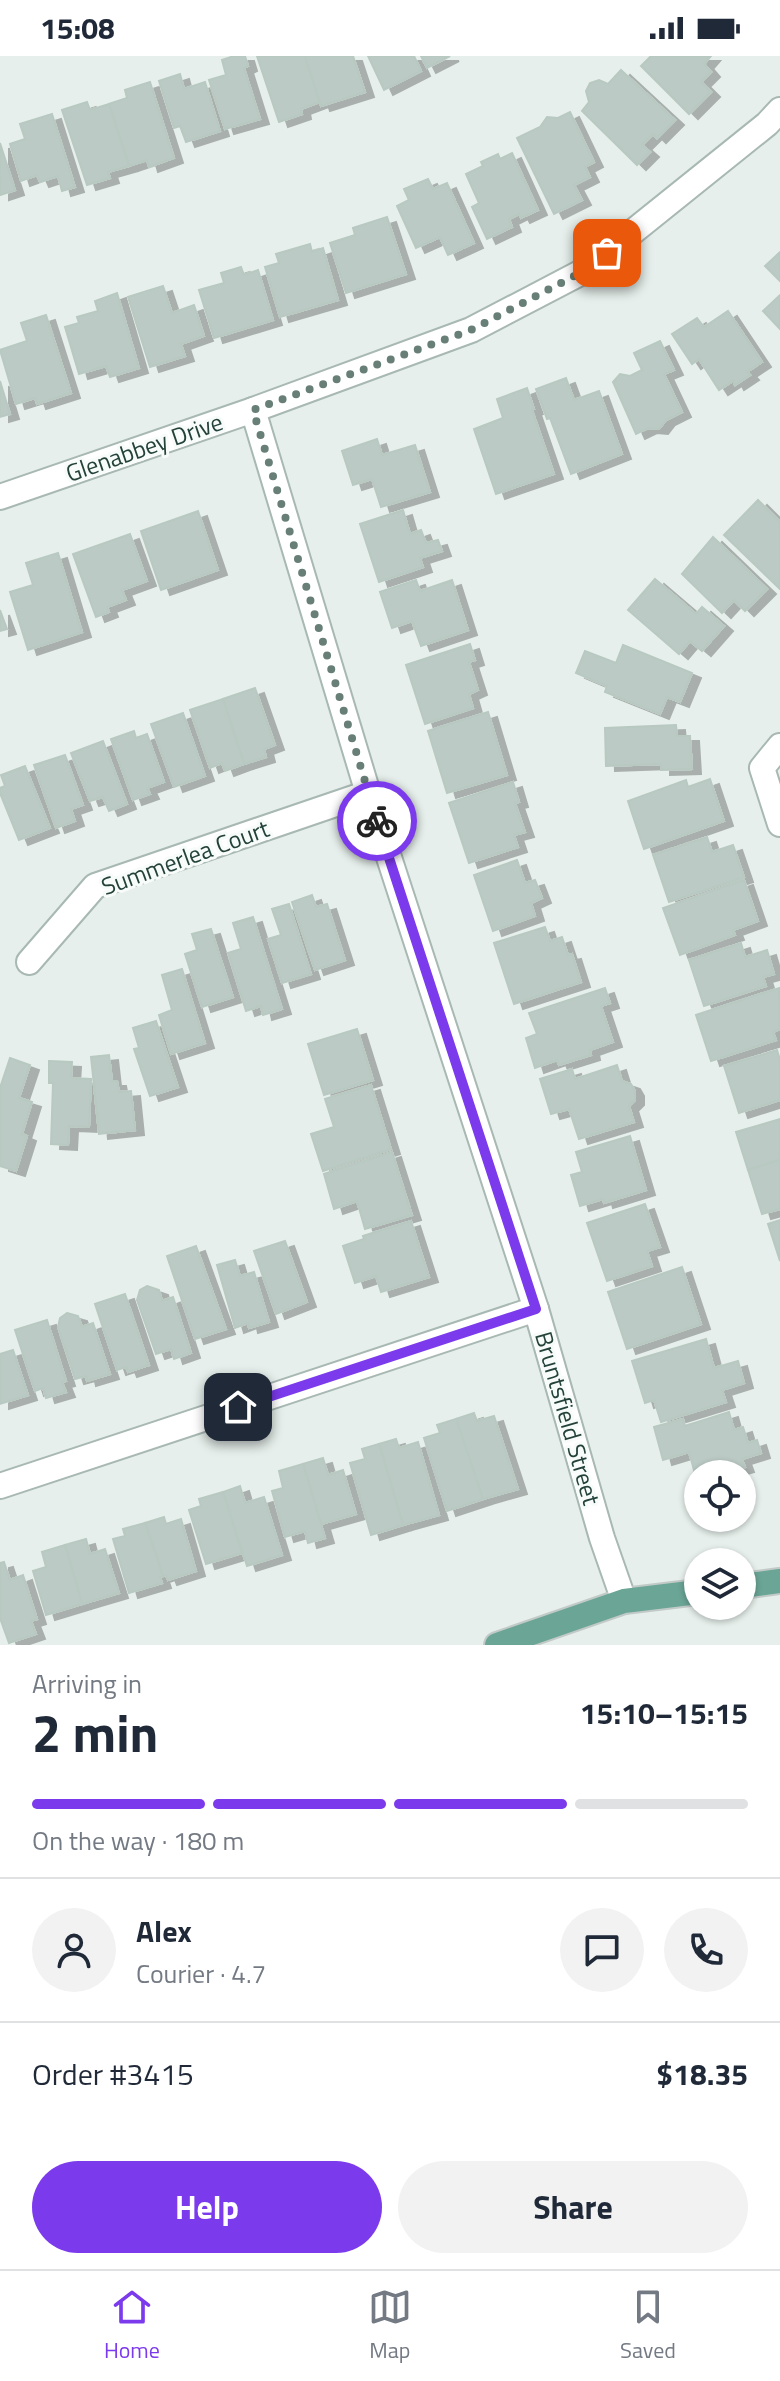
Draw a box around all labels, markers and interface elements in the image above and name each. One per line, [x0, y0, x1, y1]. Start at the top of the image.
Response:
text: 15:08 [40, 5, 115, 51]
pin [573, 219, 641, 287]
icon: bag [585, 231, 629, 275]
street label: Glenabbey Drive [61, 403, 227, 491]
courier [337, 781, 417, 861]
icon: bike [355, 799, 399, 843]
street label: Summerlea Court [96, 810, 274, 904]
street label: Bruntsfield Street [526, 1327, 610, 1510]
pin [204, 1373, 272, 1441]
icon: home [216, 1385, 260, 1429]
map controls [684, 1460, 756, 1620]
button: locate [684, 1460, 756, 1532]
button: layers [684, 1548, 756, 1620]
text: Arriving in [32, 1664, 142, 1703]
text: 15:10–15:15 [580, 1690, 748, 1736]
text: 2 min [32, 1693, 158, 1772]
text: On the way · 180 m [32, 1821, 244, 1860]
button: person [32, 1908, 116, 1992]
text: Alex [136, 1908, 192, 1954]
button: chat [560, 1908, 644, 1992]
button: phone [664, 1908, 748, 1992]
text: Courier · 4.7 [136, 1954, 266, 1993]
text: Order #3415 [32, 2051, 194, 2097]
text: $18.35 [656, 2051, 748, 2097]
button: Help [32, 2161, 382, 2253]
button: Share [398, 2161, 748, 2253]
tab: Home [104, 2285, 160, 2367]
tab: Map [368, 2285, 412, 2367]
tab: Saved [620, 2285, 676, 2367]

